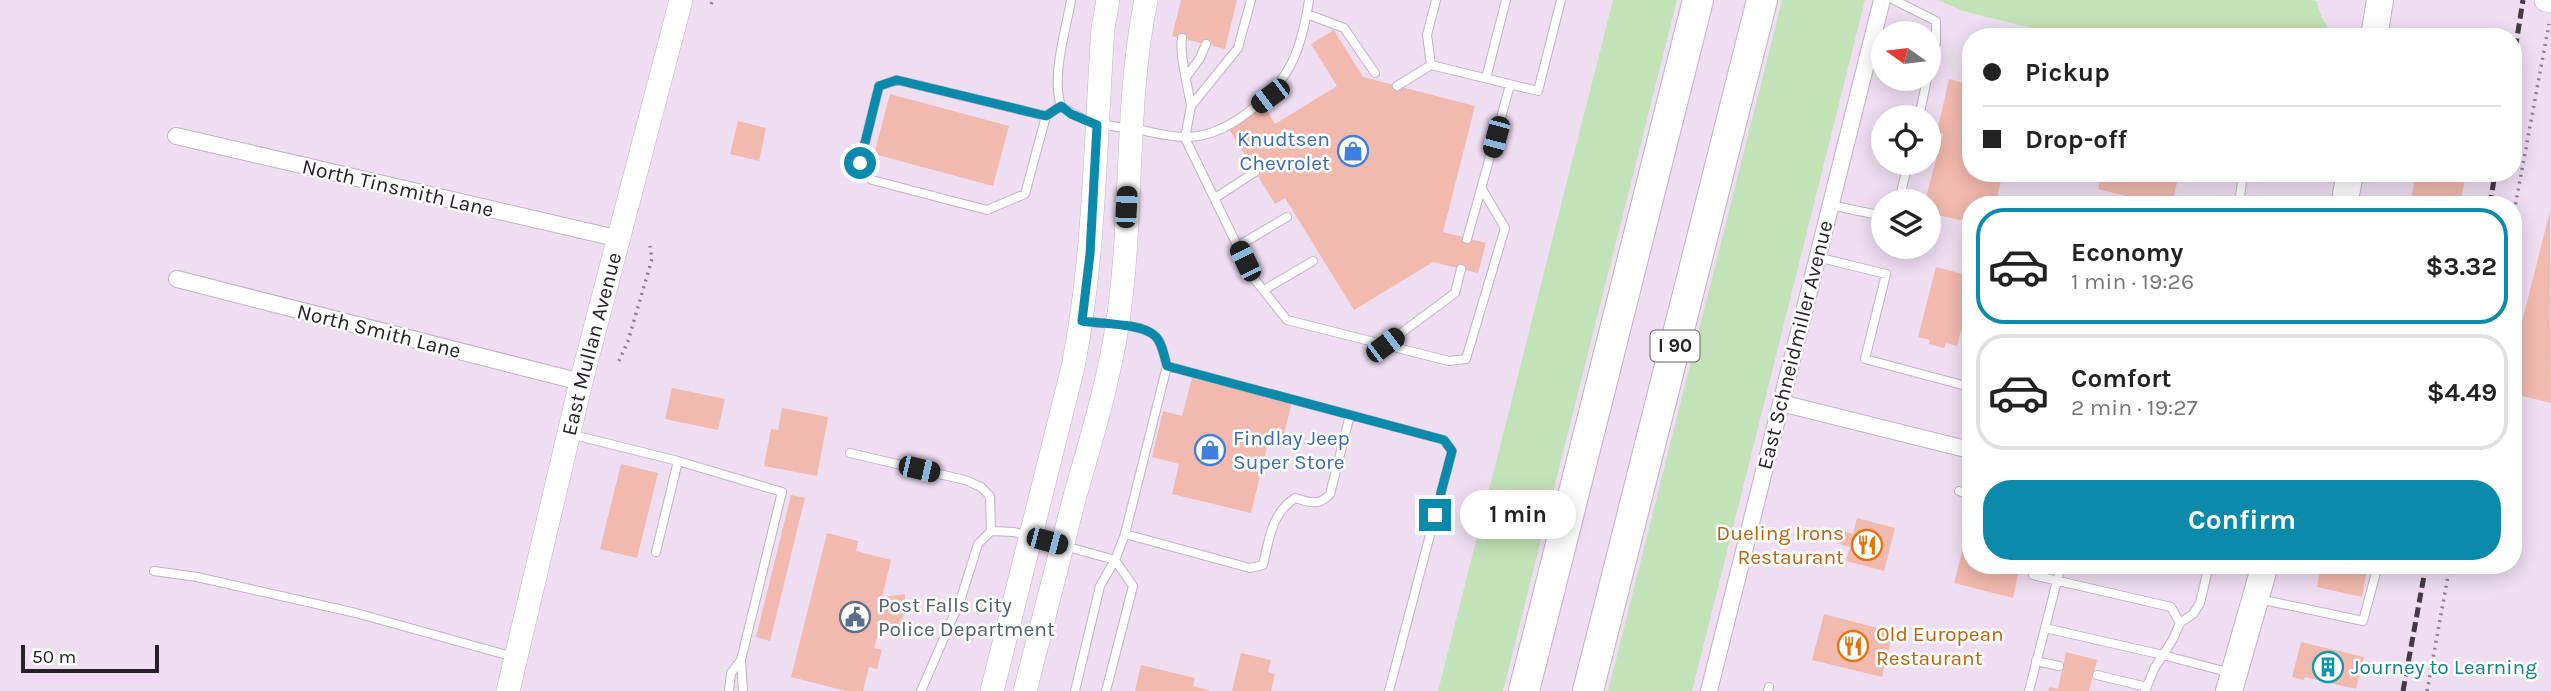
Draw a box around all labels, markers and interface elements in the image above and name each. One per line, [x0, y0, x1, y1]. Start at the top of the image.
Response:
north arrow [1871, 21, 1941, 91]
map controls [1871, 21, 1941, 259]
text: Pickup [2025, 57, 2110, 88]
car [1247, 75, 1294, 117]
button: locate [1871, 105, 1941, 175]
car [1481, 114, 1512, 160]
text: Drop-off [2025, 124, 2127, 155]
place label: Knudtsen Chevrolet [1237, 127, 1330, 175]
shop icon: Knudtsen Chevrolet [1336, 134, 1370, 168]
route start [844, 147, 876, 179]
street label: North Tinsmith Lane [300, 154, 496, 222]
car [1115, 185, 1138, 229]
button: layers [1871, 189, 1941, 259]
street label: East Schneidmiller Avenue [1752, 218, 1838, 472]
icon: car [1987, 235, 2050, 298]
text: Economy [2071, 237, 2183, 268]
car [1227, 238, 1264, 284]
street label: East Mullan Avenue [557, 250, 626, 438]
text: $3.32 [2425, 251, 2497, 282]
text: 1 min · 19:26 [2071, 268, 2194, 295]
street label: North Smith Lane [295, 299, 463, 363]
car [1362, 324, 1409, 366]
road number: I 90 [1650, 330, 1700, 362]
icon: car [1987, 361, 2050, 424]
text: Comfort [2071, 363, 2172, 394]
text: $4.49 [2427, 377, 2497, 408]
text: 2 min · 19:27 [2071, 394, 2197, 421]
place label: Findlay Jeep Super Store [1233, 426, 1350, 474]
shop icon: Findlay Jeep Super Store [1193, 433, 1227, 467]
car [897, 454, 942, 484]
button: Confirm [1983, 480, 2501, 560]
callout: 1 min [1460, 490, 1575, 540]
route end [1419, 499, 1451, 531]
text: 1 min [1489, 501, 1547, 528]
place label: Dueling Irons Restaurant [1716, 521, 1844, 569]
car [1024, 525, 1071, 557]
restaurant icon: Dueling Irons Restaurant [1850, 528, 1884, 562]
place label: Post Falls City Police Department [878, 593, 1055, 641]
public building icon: Post Falls City Police Department [838, 600, 872, 634]
place label: Old European Restaurant [1876, 622, 2004, 670]
restaurant icon: Old European Restaurant [1836, 629, 1870, 663]
scale bar [21, 642, 159, 674]
text: 50 m [32, 646, 76, 668]
building icon: Journey to Learning [2311, 650, 2345, 684]
place label: Journey to Learning [2351, 655, 2537, 679]

